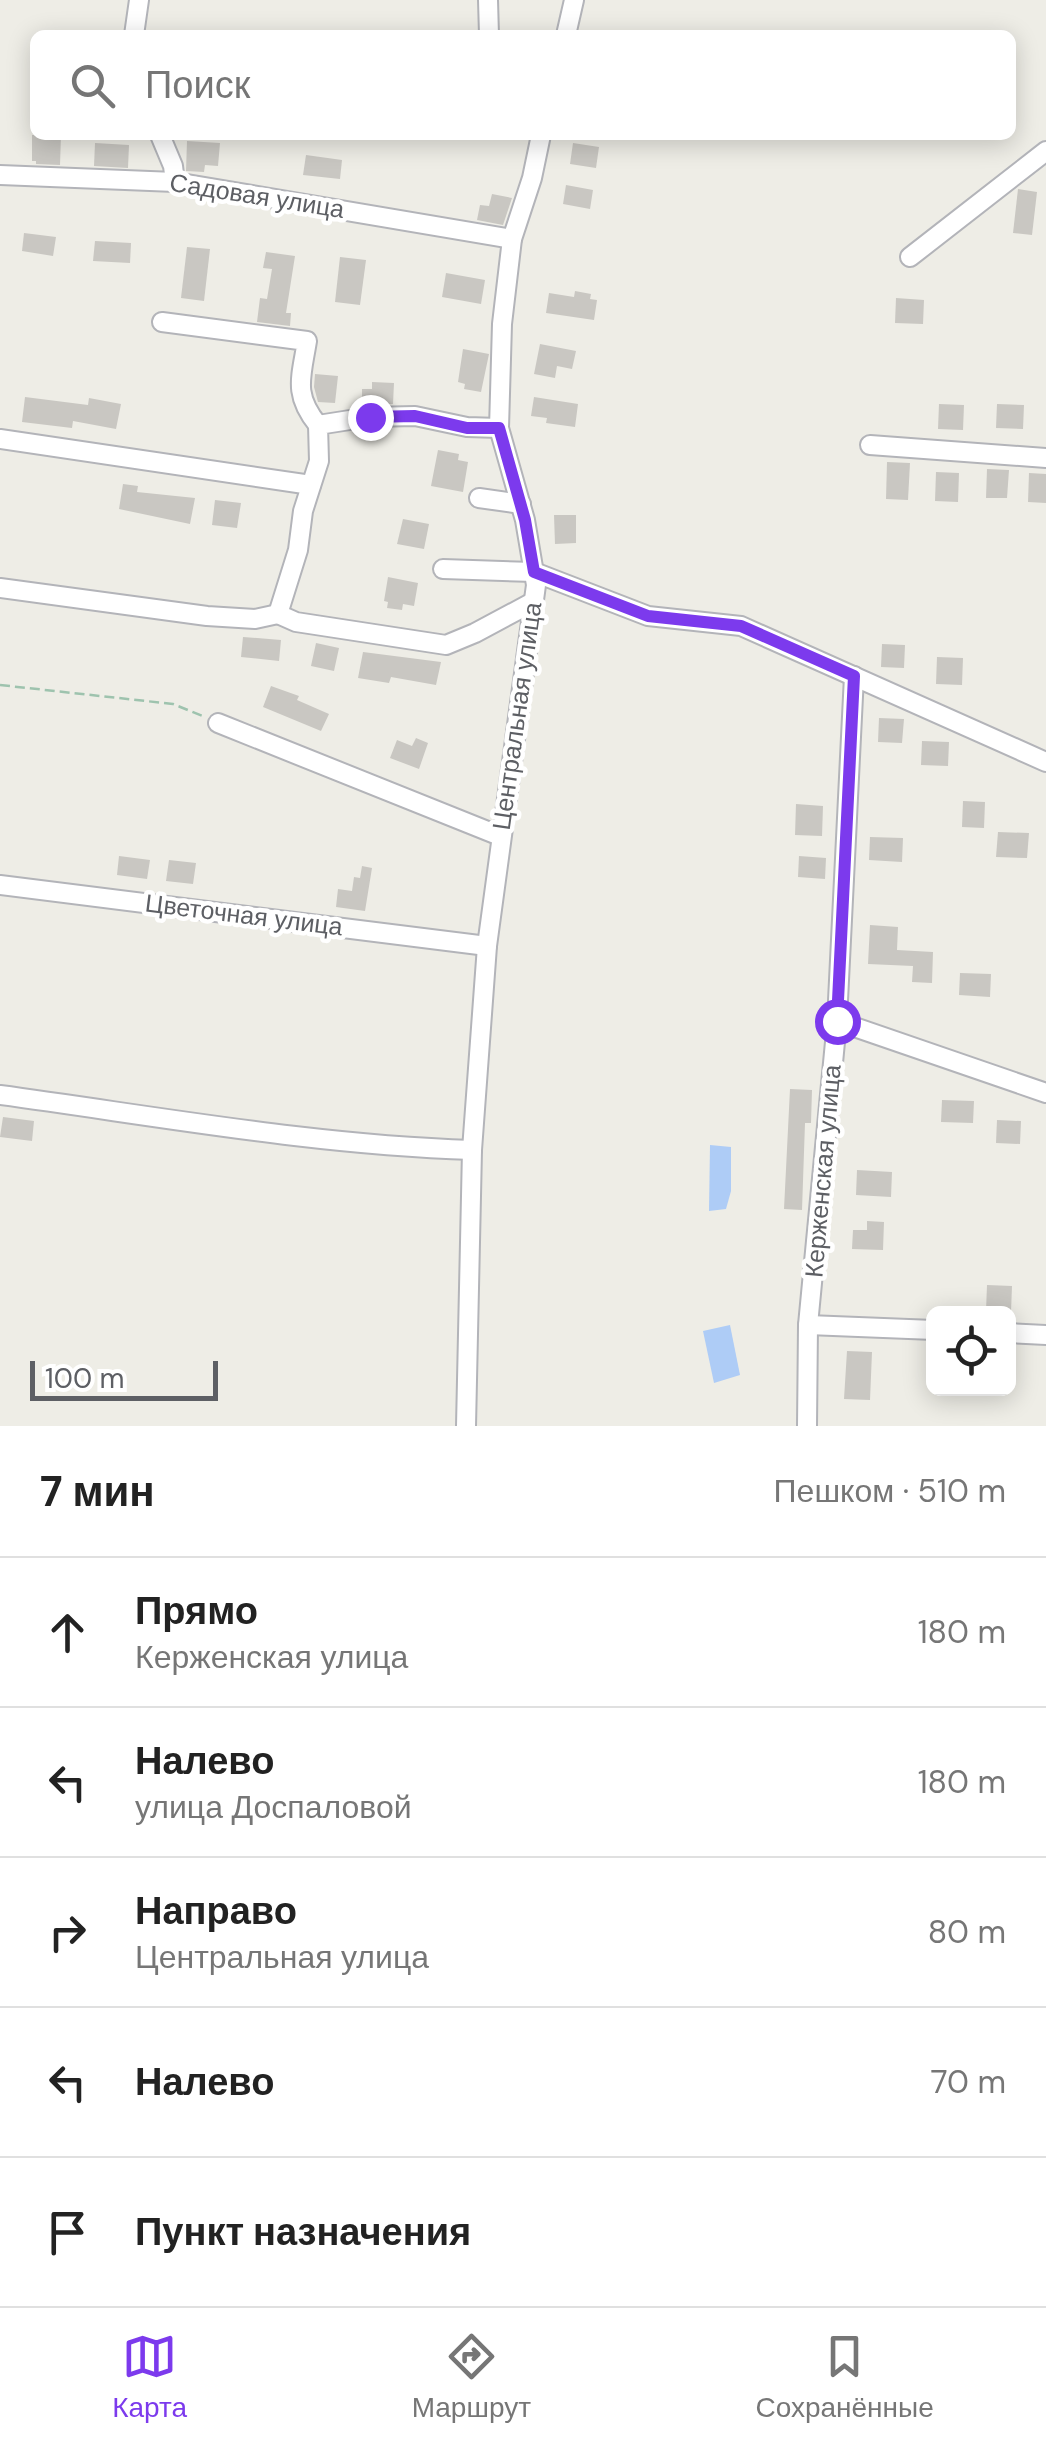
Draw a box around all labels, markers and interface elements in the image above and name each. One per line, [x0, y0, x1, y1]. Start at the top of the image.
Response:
search box [30, 30, 1016, 140]
icon: search [65, 58, 120, 113]
text: Поиск [145, 60, 250, 110]
street label: Садовая улица [167, 166, 347, 226]
route end [348, 395, 394, 441]
street label: Центральная улица [485, 600, 549, 832]
street label: Цветочная улица [143, 887, 345, 943]
route start [815, 999, 861, 1045]
street label: Керженская улица [797, 1063, 849, 1279]
map controls [926, 1306, 1016, 1396]
button: locate [926, 1306, 1016, 1396]
scale bar [30, 1356, 218, 1400]
text: 100 m [45, 1360, 124, 1397]
text: 7 мин [40, 1464, 155, 1519]
text: Пешком · 510 m [774, 1470, 1006, 1512]
text: Прямо [135, 1586, 258, 1636]
icon: ahead [40, 1605, 95, 1660]
text: 180 m [918, 1611, 1006, 1653]
text: Керженская улица [135, 1636, 408, 1678]
text: Налево [135, 1736, 274, 1786]
icon: left [40, 1755, 95, 1810]
text: 180 m [918, 1761, 1006, 1803]
text: улица Доспаловой [135, 1786, 412, 1828]
text: Направо [135, 1886, 297, 1936]
icon: right [40, 1905, 95, 1960]
text: 80 m [928, 1911, 1006, 1953]
text: Центральная улица [135, 1936, 429, 1978]
icon: left [40, 2055, 95, 2110]
text: Налево [135, 2057, 274, 2107]
text: 70 m [930, 2061, 1006, 2103]
icon: arrive [40, 2205, 95, 2260]
text: Пункт назначения [135, 2207, 471, 2257]
tab: Карта [112, 2329, 187, 2426]
tab: Маршрут [412, 2329, 531, 2426]
tab: Сохранённые [755, 2329, 934, 2426]

